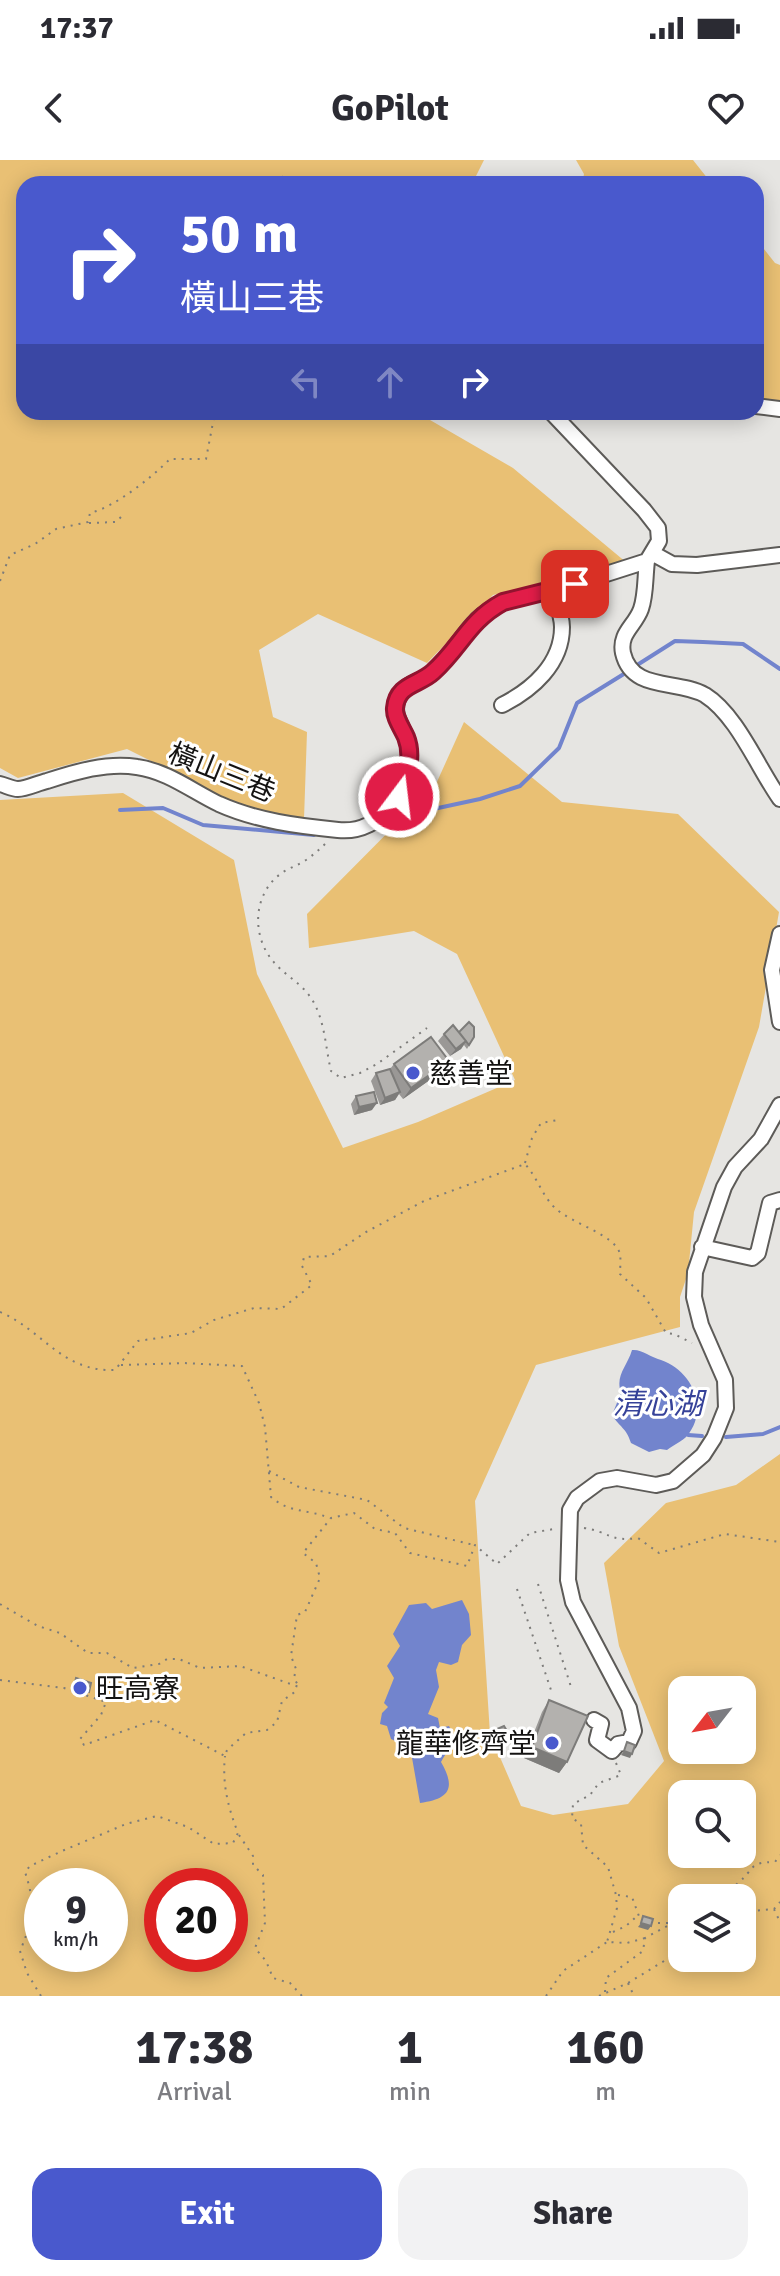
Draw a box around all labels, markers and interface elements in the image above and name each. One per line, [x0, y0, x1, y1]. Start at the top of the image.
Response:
text: 17:37 [40, 10, 114, 47]
icon: back [32, 86, 76, 130]
text: GoPilot [331, 86, 449, 131]
icon: heart [704, 86, 748, 130]
text: 50 m [180, 199, 298, 268]
icon: right [48, 208, 152, 312]
text: 橫山三巷 [180, 276, 324, 321]
icon: left [284, 360, 328, 404]
icon: ahead [368, 360, 412, 404]
icon: right [452, 360, 496, 404]
pin [541, 550, 609, 618]
icon: arrive [553, 562, 597, 606]
street label: 橫山三巷 [163, 736, 280, 810]
position arrow [357, 755, 441, 839]
place label: 慈善堂 [429, 1057, 513, 1091]
marker: 慈善堂 [404, 1064, 422, 1082]
water label: 清心湖 [613, 1386, 707, 1423]
place label: 旺高寮 [96, 1672, 180, 1706]
north arrow [668, 1676, 756, 1764]
map controls [668, 1676, 756, 1972]
marker: 旺高寮 [71, 1679, 89, 1697]
place label: 龍華修齊堂 [396, 1727, 536, 1761]
marker: 龍華修齊堂 [543, 1734, 561, 1752]
button: search [668, 1780, 756, 1868]
speed limit sign: 20 [144, 1868, 248, 1972]
button: layers [668, 1884, 756, 1972]
text: 9 [65, 1885, 87, 1935]
text: km/h [53, 1927, 99, 1952]
text: 17:38 [136, 2018, 253, 2077]
text: 1 [397, 2018, 423, 2077]
text: 160 [567, 2018, 644, 2077]
text: Arrival [157, 2076, 232, 2108]
text: min [389, 2076, 431, 2108]
text: m [595, 2076, 616, 2108]
button: Exit [32, 2168, 382, 2260]
button: Share [398, 2168, 748, 2260]

